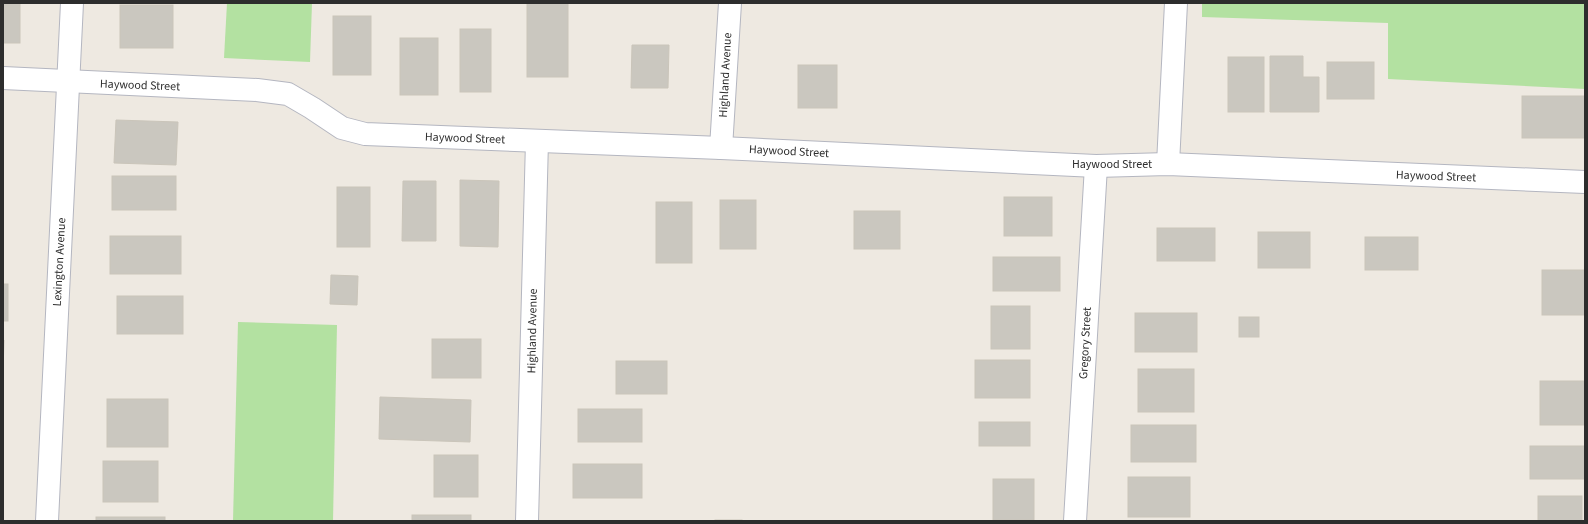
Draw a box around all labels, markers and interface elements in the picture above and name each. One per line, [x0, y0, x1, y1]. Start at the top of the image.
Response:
street label: Highland Avenue [715, 32, 736, 118]
street label: Haywood Street [100, 76, 180, 95]
street label: Haywood Street [425, 129, 505, 148]
street label: Haywood Street [748, 141, 829, 162]
street label: Haywood Street [1072, 156, 1152, 173]
street label: Haywood Street [1396, 167, 1476, 186]
street label: Lexington Avenue [49, 217, 70, 307]
street label: Highland Avenue [523, 288, 542, 374]
street label: Gregory Street [1075, 307, 1096, 380]

